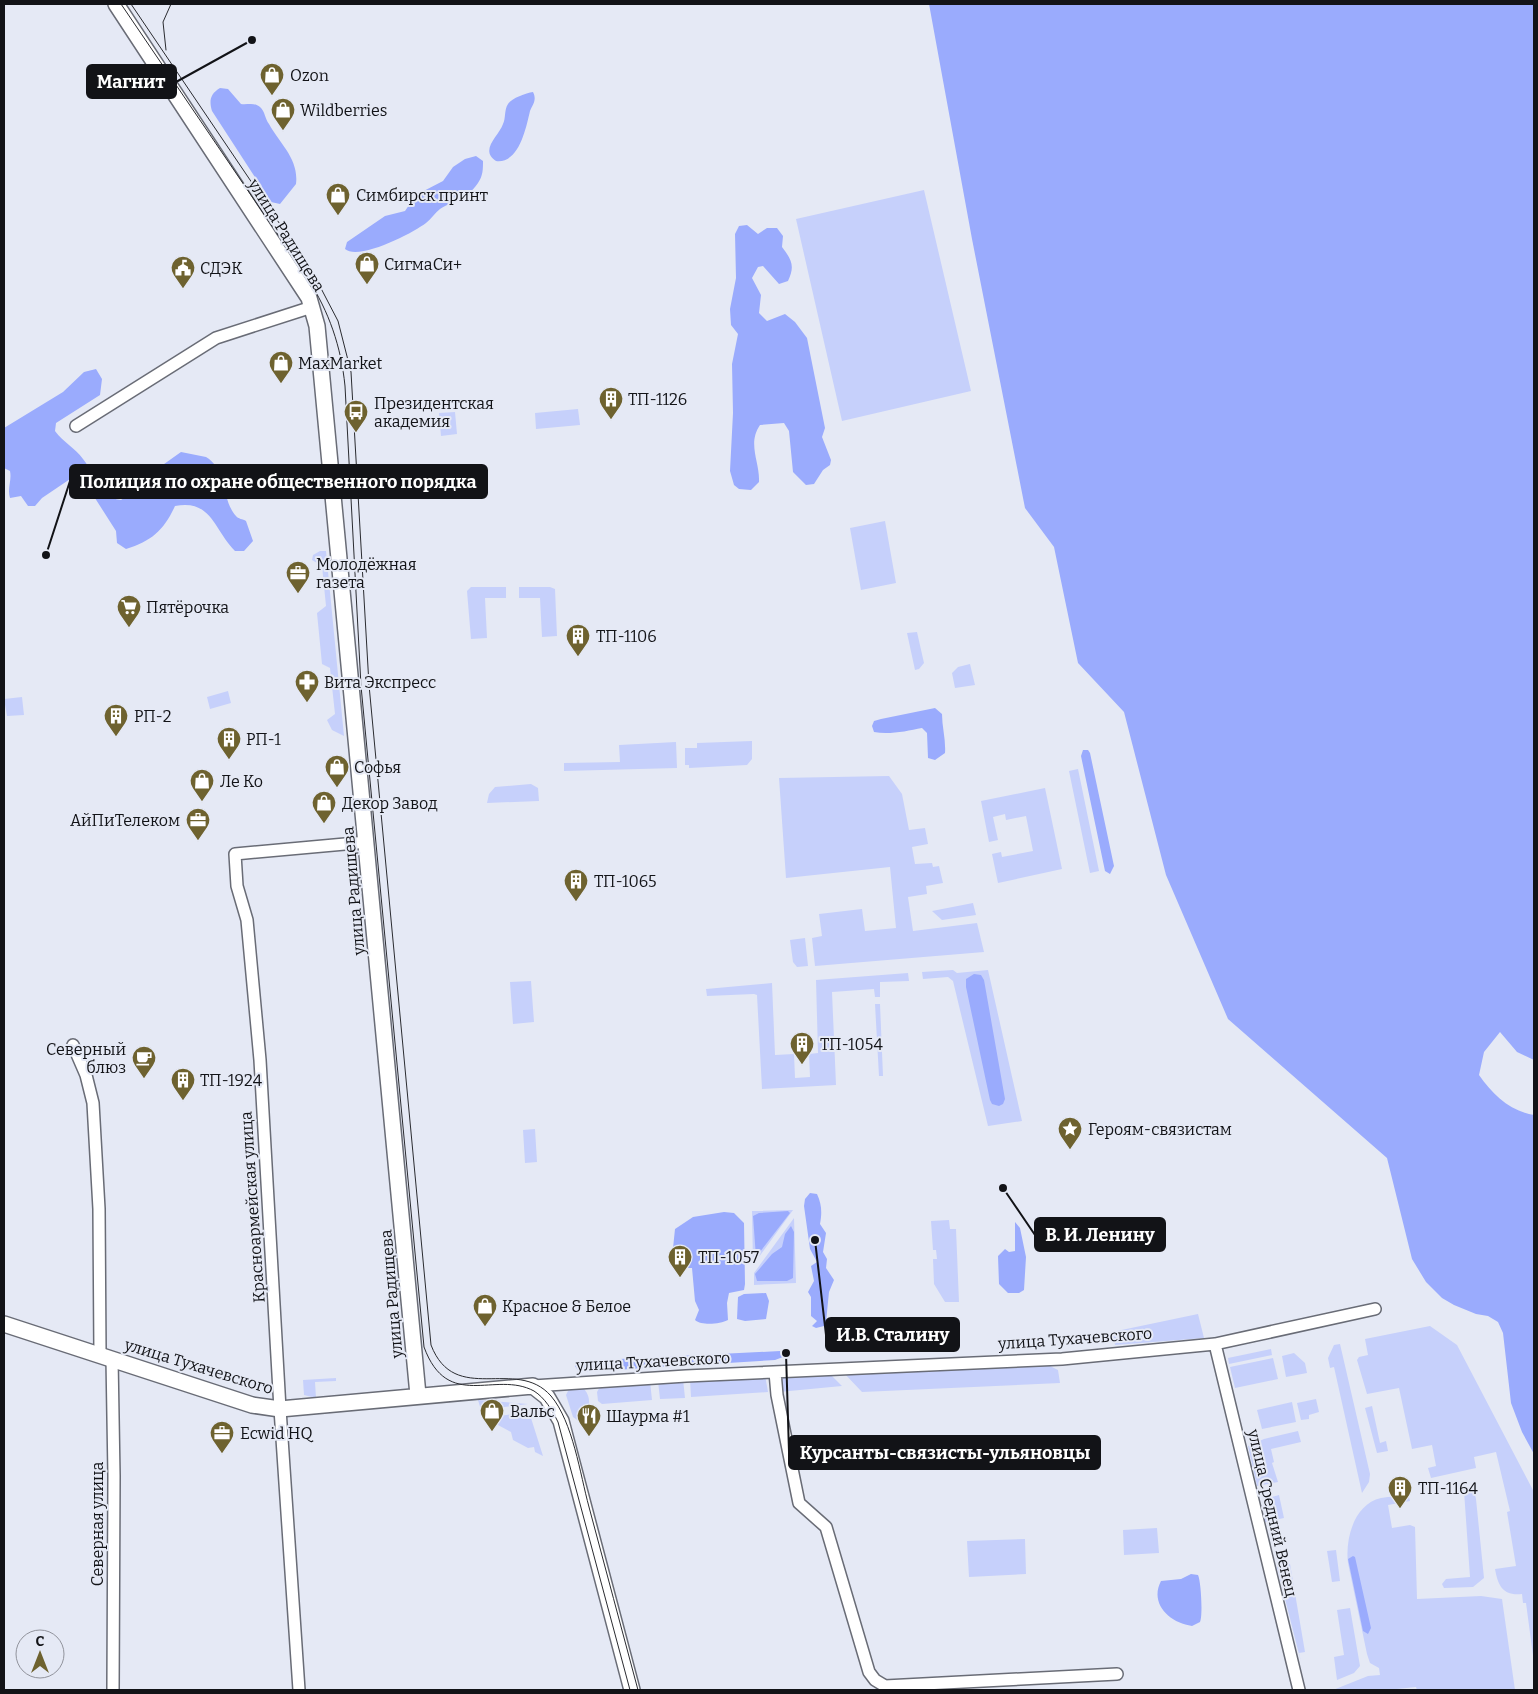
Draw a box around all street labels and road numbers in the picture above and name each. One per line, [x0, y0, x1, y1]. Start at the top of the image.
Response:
street label: улица Радищева [244, 175, 329, 295]
street label: улица Радищева [338, 826, 369, 957]
street label: Красноармейская улица [236, 1110, 269, 1303]
street label: улица Радищева [376, 1229, 407, 1360]
street label: улица Тухачевского [996, 1324, 1153, 1353]
street label: улица Тухачевского [121, 1335, 275, 1398]
street label: улица Тухачевского [574, 1348, 731, 1375]
street label: улица Средний Венец [1244, 1426, 1301, 1599]
street label: Северная улица [88, 1461, 107, 1586]

